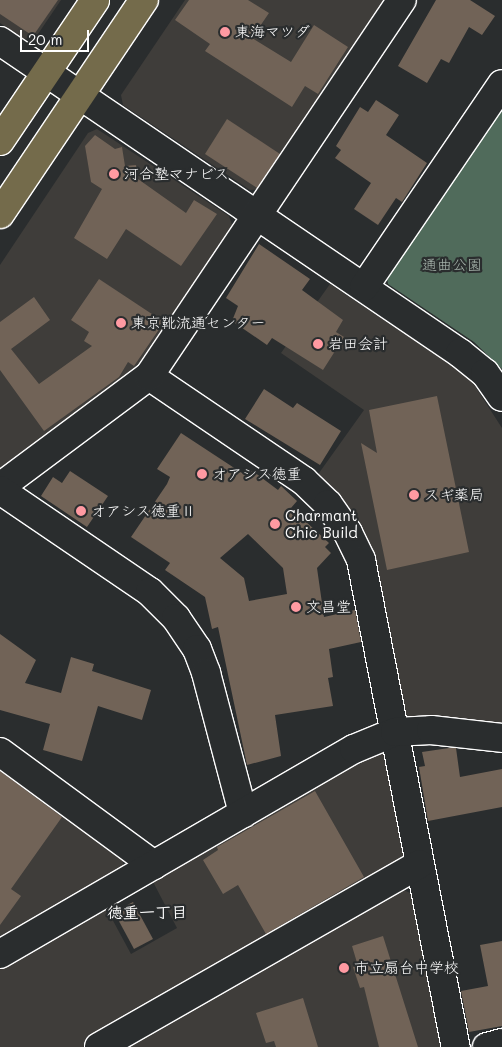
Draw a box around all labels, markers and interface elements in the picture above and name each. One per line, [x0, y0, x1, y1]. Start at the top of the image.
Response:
scale bar [22, 20, 91, 52]
place label: 東海マツダ [235, 23, 310, 41]
marker: 東海マツダ [219, 26, 231, 38]
text: 20 m [28, 29, 62, 49]
place label: 河合塾マナビス [124, 165, 229, 183]
marker: 河合塾マナビス [108, 168, 120, 180]
park label: 通曲公園 [422, 256, 482, 274]
place label: 東京靴流通センター [131, 314, 266, 332]
marker: 東京靴流通センター [115, 317, 127, 329]
place label: 岩田会計 [328, 335, 388, 353]
marker: 岩田会計 [312, 338, 324, 350]
place label: オアシス徳重 [212, 465, 302, 483]
marker: オアシス徳重 [196, 468, 208, 480]
place label: スギ薬局 [424, 486, 484, 504]
marker: スギ薬局 [408, 489, 420, 501]
place label: オアシス徳重Ⅱ [91, 502, 196, 520]
marker: オアシス徳重Ⅱ [75, 505, 87, 517]
place label: Charmant Chic Build [285, 506, 358, 541]
marker: Charmant Chic Build [269, 518, 281, 530]
place label: 文昌堂 [306, 598, 351, 616]
marker: 文昌堂 [290, 601, 302, 613]
district label: 徳重一丁目 [107, 902, 187, 922]
place label: 市立扇台中学校 [354, 959, 459, 977]
marker: 市立扇台中学校 [338, 962, 350, 974]

